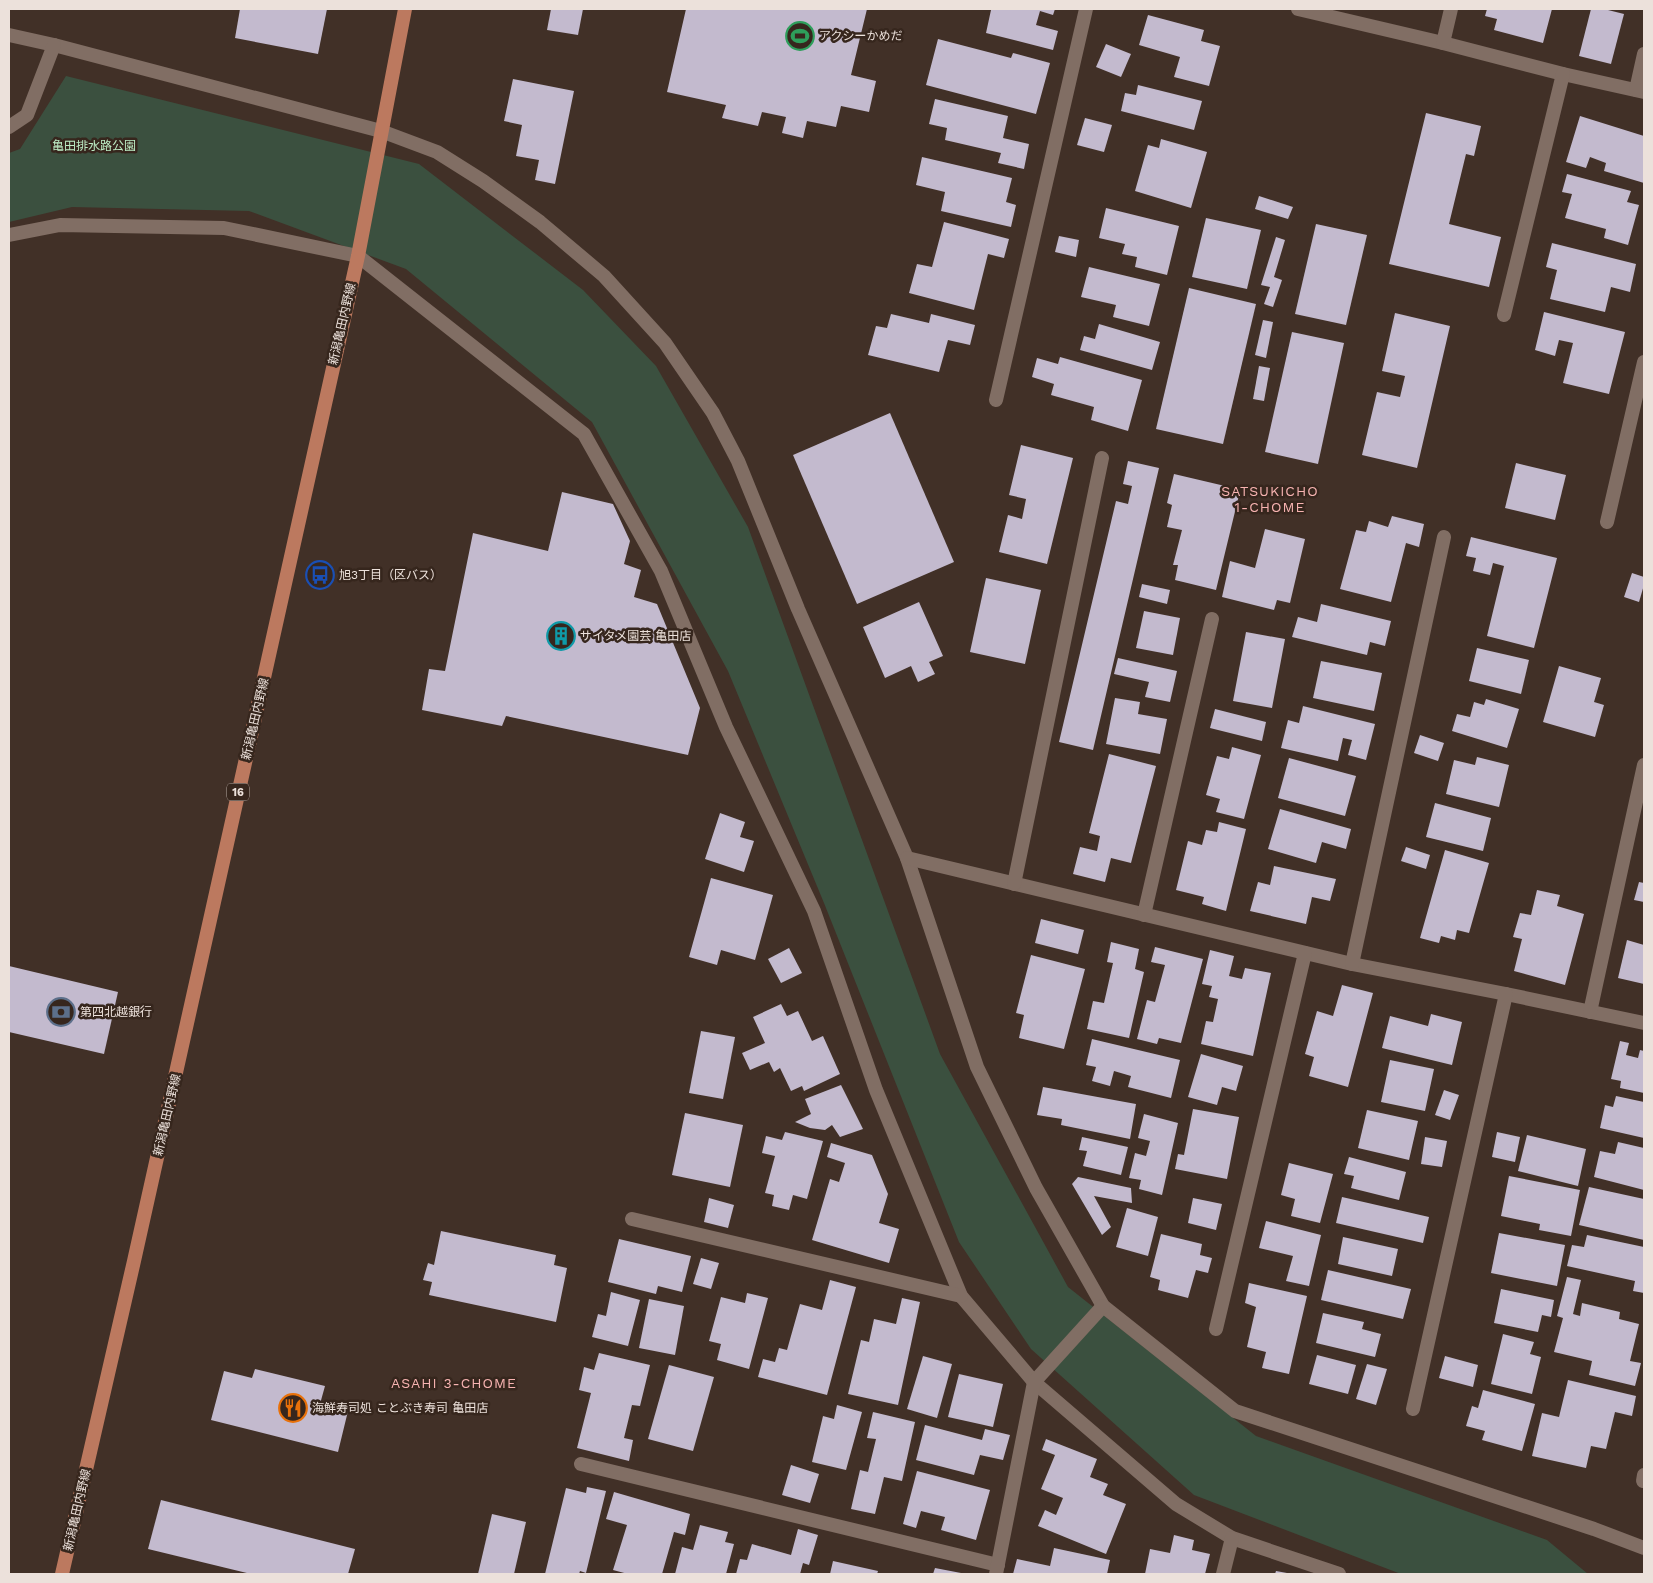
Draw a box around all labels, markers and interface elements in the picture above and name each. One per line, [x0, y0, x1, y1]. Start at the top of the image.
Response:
sports icon: アクシーかめだ [785, 21, 815, 51]
place label: アクシーかめだ [819, 29, 902, 43]
park label: 亀田排水路公園 [52, 139, 136, 153]
street label: 新潟亀田内野線 [326, 281, 358, 367]
district label: SATSUKICHO 1-CHOME [1221, 483, 1319, 515]
bus stop icon: 旭3丁目（区バス） [305, 560, 335, 590]
place label: 旭3丁目（区バス） [339, 568, 442, 582]
building icon: サイタメ園芸 亀田店 [546, 621, 576, 651]
place label: サイタメ園芸 亀田店 [580, 629, 691, 643]
street label: 新潟亀田内野線 [239, 676, 271, 762]
road number: 16 [227, 784, 249, 800]
bank icon: 第四北越銀行 [46, 997, 76, 1027]
place label: 第四北越銀行 [80, 1005, 152, 1019]
street label: 新潟亀田内野線 [151, 1072, 183, 1158]
district label: ASAHI 3-CHOME [391, 1375, 517, 1391]
restaurant icon: 海鮮寿司処 ことぶき寿司 亀田店 [278, 1393, 308, 1423]
place label: 海鮮寿司処 ことぶき寿司 亀田店 [312, 1401, 488, 1415]
street label: 新潟亀田内野線 [61, 1467, 93, 1553]

